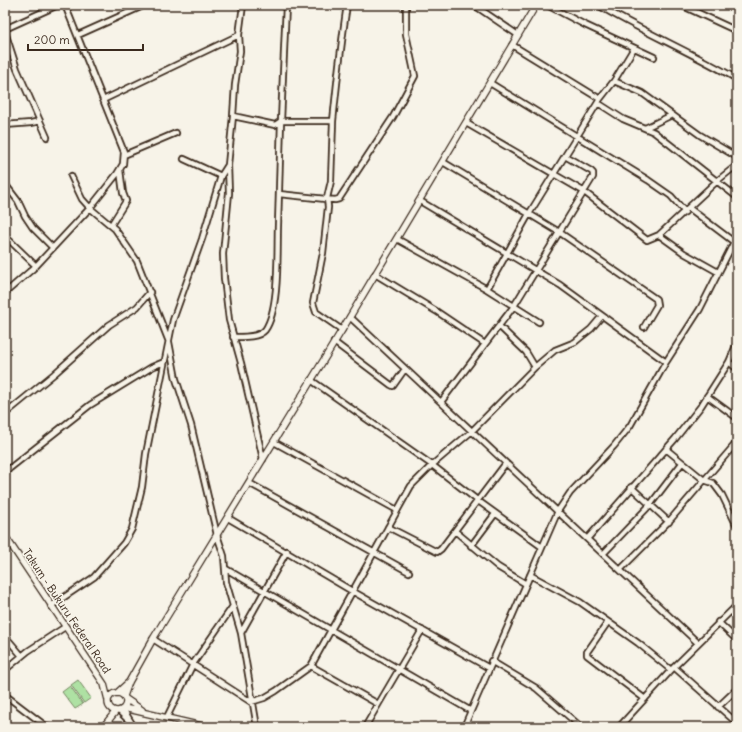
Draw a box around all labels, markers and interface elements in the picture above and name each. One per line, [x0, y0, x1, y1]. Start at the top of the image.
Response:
scale bar [28, 26, 143, 52]
text: 200 m [34, 32, 70, 47]
street label: Takum - Bukuru Federal Road [20, 546, 114, 677]

